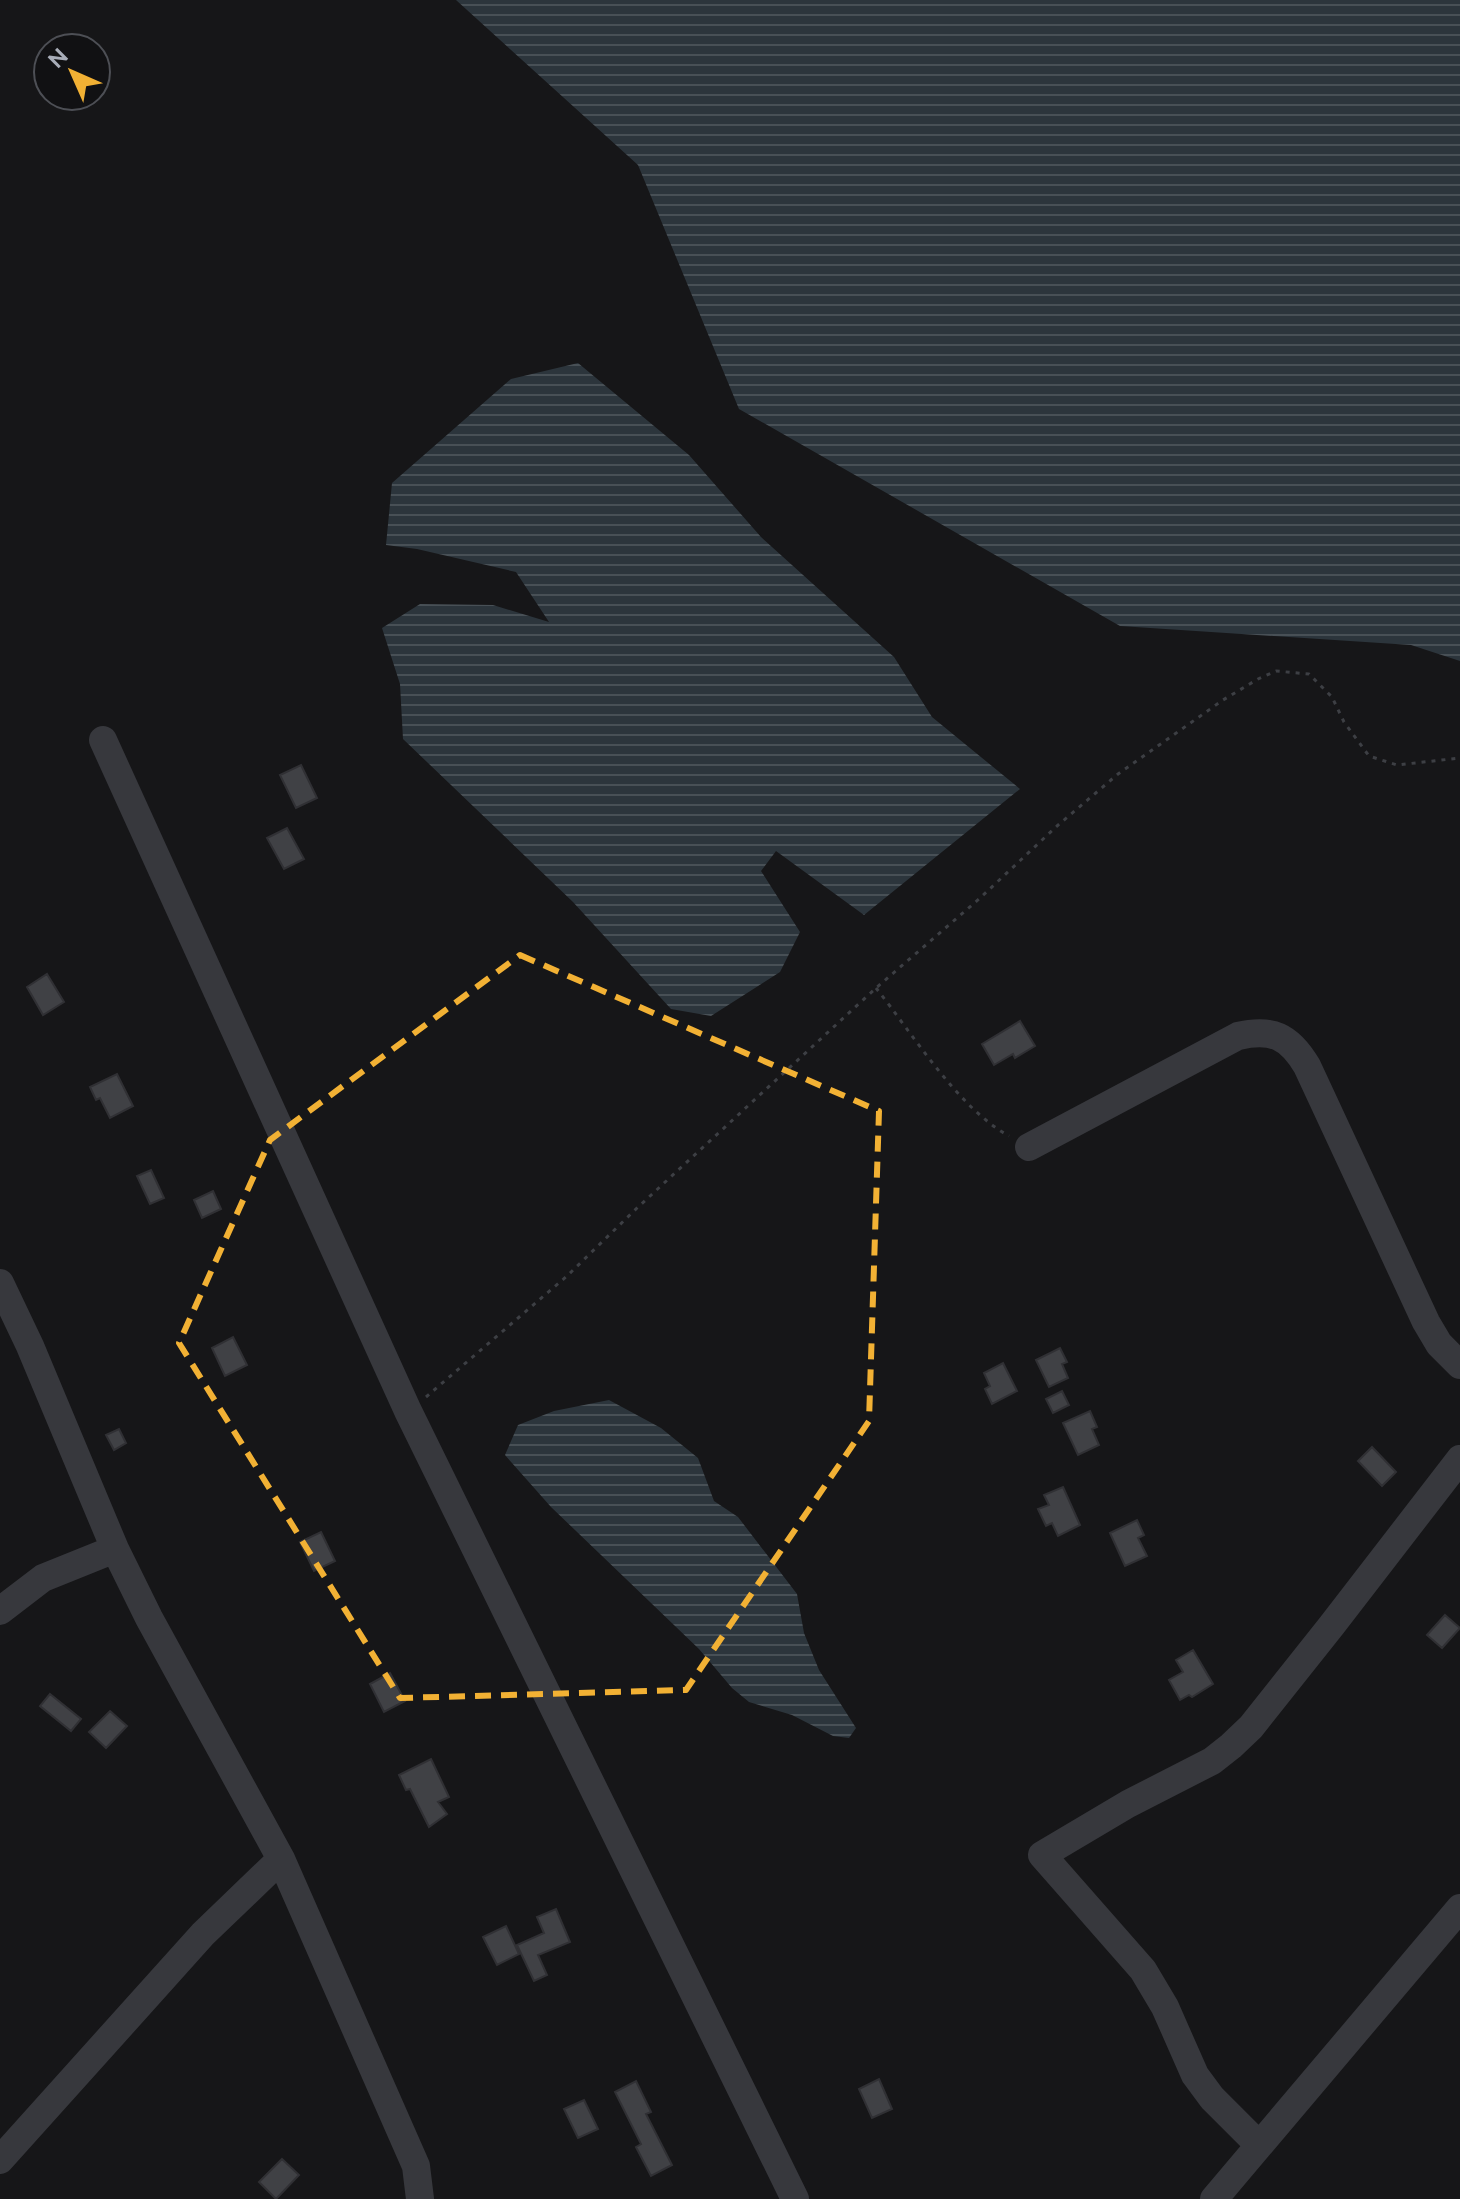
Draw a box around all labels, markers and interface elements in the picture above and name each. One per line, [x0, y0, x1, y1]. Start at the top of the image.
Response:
north arrow [32, 32, 112, 112]
text: N [43, 43, 73, 73]

